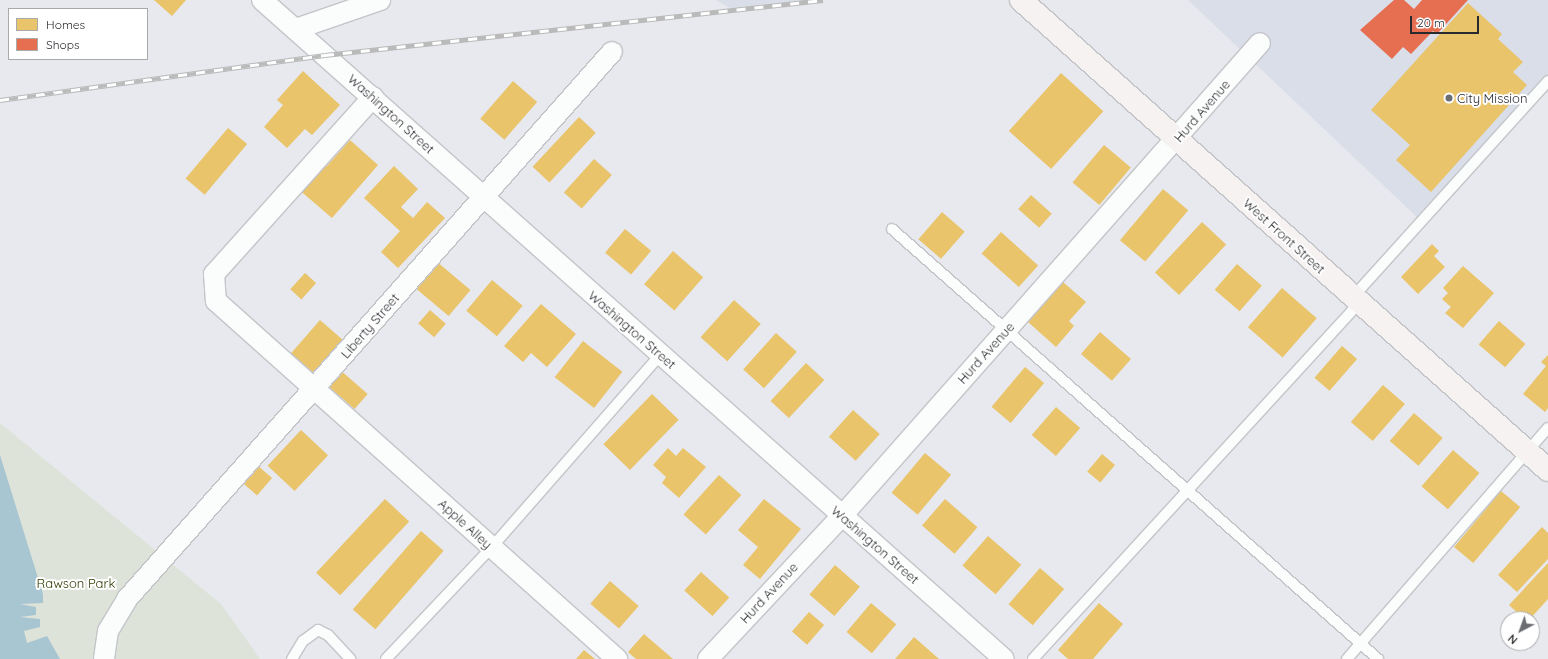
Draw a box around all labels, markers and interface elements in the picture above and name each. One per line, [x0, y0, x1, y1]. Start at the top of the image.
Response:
legend [8, 8, 148, 60]
scale bar [1412, 8, 1481, 34]
text: 20 m [1417, 15, 1445, 30]
text: Homes [46, 17, 85, 32]
text: Shops [46, 37, 80, 52]
street label: Washington Street [345, 71, 437, 157]
street label: Hurd Avenue [1171, 77, 1233, 145]
place label: City Mission [1457, 90, 1527, 106]
marker: City Mission [1444, 93, 1454, 103]
street label: West Front Street [1240, 195, 1328, 277]
street label: Washington Street [585, 288, 679, 372]
street label: Liberty Street [338, 290, 402, 362]
street label: Hurd Avenue [954, 319, 1018, 387]
street label: Apple Alley [435, 496, 495, 552]
street label: Washington Street [828, 503, 922, 587]
street label: Hurd Avenue [737, 559, 801, 627]
park label: Rawson Park [37, 575, 115, 591]
north arrow [1500, 611, 1540, 651]
text: N [1505, 631, 1520, 647]

